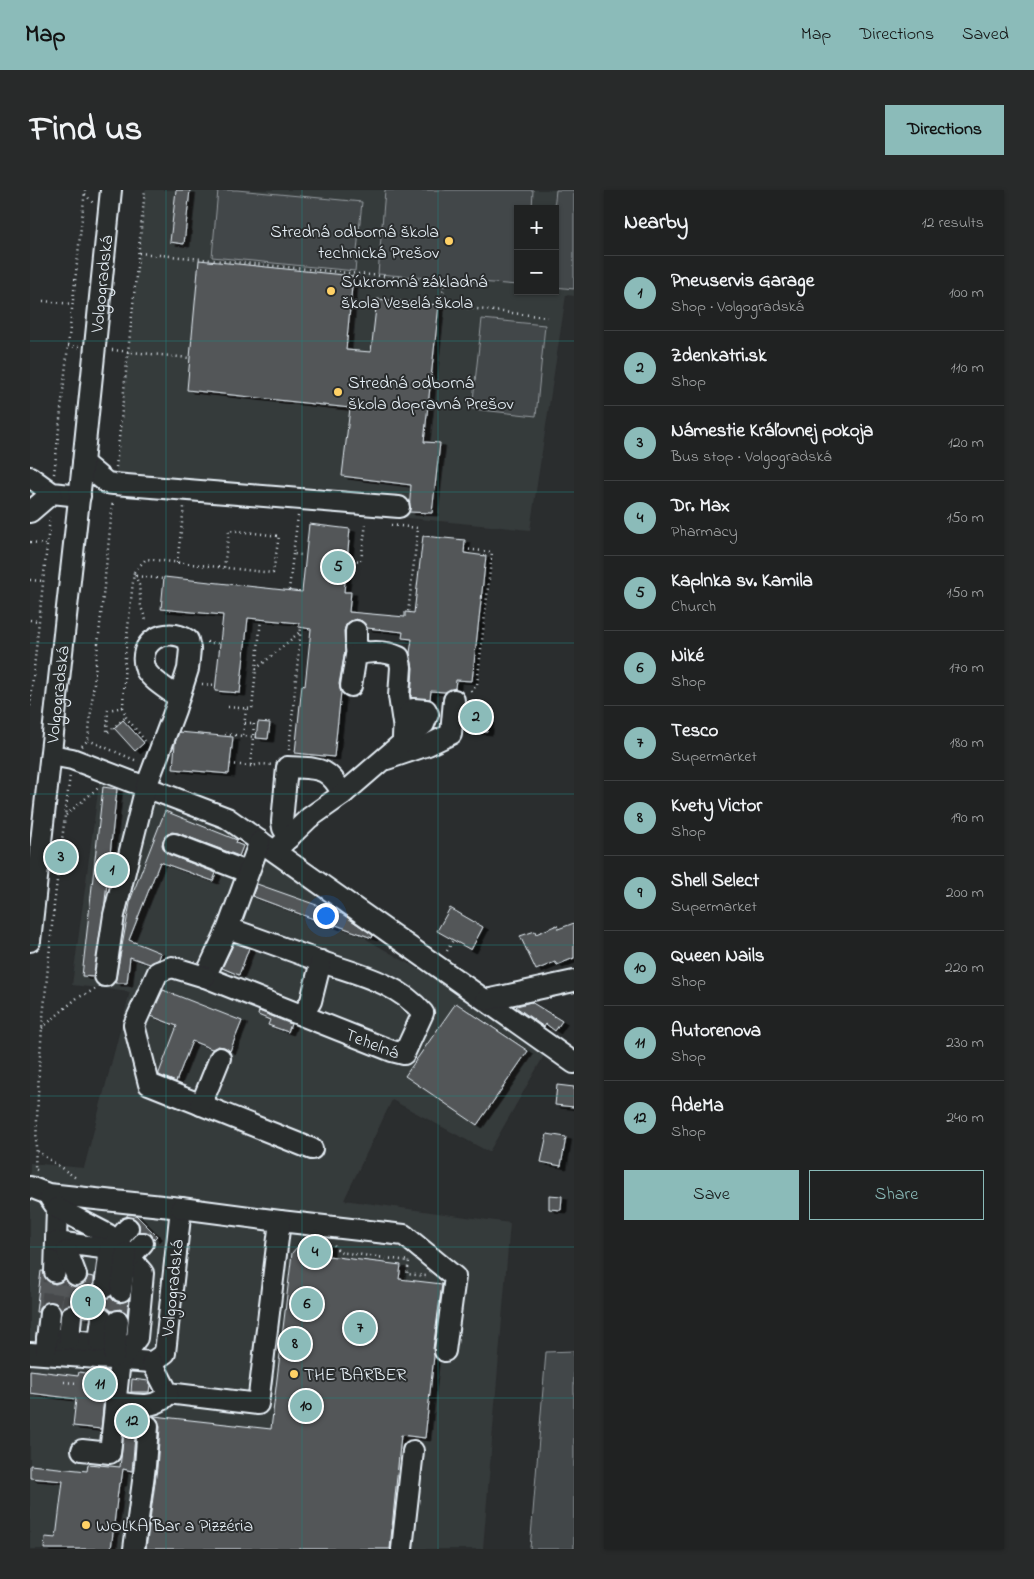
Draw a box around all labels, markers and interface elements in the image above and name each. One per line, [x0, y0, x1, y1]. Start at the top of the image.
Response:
text: Map [25, 18, 66, 53]
text: Map [801, 22, 831, 48]
text: Directions [859, 22, 934, 48]
text: Saved [962, 22, 1009, 48]
text: Find us [30, 105, 142, 156]
button: Directions [885, 105, 1004, 155]
map controls [514, 205, 559, 295]
button: + [514, 205, 559, 250]
text: Nearby [624, 208, 688, 238]
text: 12 results [921, 211, 984, 235]
place label: Stredná odborná škola technická Prešov [270, 220, 439, 267]
street label: Volgogradská [85, 234, 121, 335]
marker: Stredná odborná škola technická Prešov [443, 235, 455, 247]
button: − [514, 250, 559, 295]
text: Pneuservis Garage [671, 268, 814, 295]
place label: Súkromná základná škola Veselá škola [341, 270, 487, 317]
text: 1 [637, 281, 643, 305]
text: 100 m [949, 281, 984, 305]
marker: Súkromná základná škola Veselá škola [325, 285, 337, 297]
text: Shop · Volgogradská [671, 295, 804, 319]
text: Zdenkatri.sk [671, 343, 767, 370]
text: 2 [636, 356, 644, 380]
text: 110 m [950, 356, 984, 380]
text: Shop [671, 370, 706, 394]
place label: Stredná odborná škola dopravná Prešov [348, 371, 514, 418]
marker: Stredná odborná škola dopravná Prešov [332, 386, 344, 398]
text: Námestie Kráľovnej pokoja [671, 418, 873, 445]
text: 3 [637, 431, 643, 455]
text: 120 m [948, 431, 984, 455]
text: Bus stop · Volgogradská [671, 445, 832, 469]
text: Dr. Max [671, 493, 730, 520]
text: 4 [637, 506, 643, 530]
text: 150 m [946, 506, 984, 530]
text: Pharmacy [671, 520, 738, 544]
pin: 5 [322, 548, 354, 586]
text: Kaplnka sv. Kamila [671, 568, 813, 595]
text: 5 [635, 581, 645, 605]
text: 150 m [946, 581, 984, 605]
text: Church [671, 595, 716, 619]
text: Niké [671, 643, 704, 670]
street label: Volgogradská [41, 645, 78, 746]
text: 6 [636, 656, 644, 680]
text: 170 m [949, 656, 984, 680]
text: Shop [671, 670, 706, 694]
pin: 2 [460, 698, 492, 736]
text: Tesco [671, 718, 718, 745]
text: 7 [637, 731, 643, 755]
text: 180 m [950, 731, 984, 755]
text: Supermarket [671, 745, 757, 769]
text: Kvety Victor [671, 793, 762, 820]
text: 8 [637, 806, 643, 830]
text: 190 m [951, 806, 984, 830]
text: Shop [671, 820, 706, 844]
pin: 3 [45, 838, 77, 876]
pin: 1 [96, 851, 128, 889]
text: Shell Select [671, 868, 759, 895]
text: 9 [638, 881, 642, 905]
text: 200 m [946, 881, 984, 905]
text: Supermarket [671, 895, 757, 919]
your location [313, 903, 339, 929]
text: Queen Nails [671, 943, 765, 970]
text: 10 [634, 956, 646, 980]
text: 220 m [945, 956, 984, 980]
text: Shop [671, 970, 706, 994]
text: Autorenova [671, 1018, 761, 1045]
street label: Tehelná [341, 1023, 401, 1067]
text: 11 [635, 1031, 645, 1055]
text: 230 m [946, 1031, 984, 1055]
text: Shop [671, 1045, 706, 1069]
text: AdeMa [671, 1093, 724, 1120]
text: 12 [633, 1106, 647, 1130]
text: 240 m [946, 1106, 984, 1130]
text: Shop [671, 1120, 706, 1144]
button: Save [624, 1170, 799, 1220]
button: Share [809, 1170, 984, 1220]
pin: 4 [299, 1233, 331, 1271]
street label: Volgogradská [156, 1238, 193, 1339]
pin: 9 [72, 1283, 104, 1321]
pin: 6 [291, 1285, 323, 1323]
pin: 7 [344, 1309, 376, 1347]
pin: 8 [279, 1325, 311, 1363]
place label: THE BARBER [304, 1363, 406, 1389]
pin: 11 [84, 1365, 116, 1403]
marker: THE BARBER [288, 1368, 300, 1380]
pin: 10 [290, 1387, 322, 1425]
pin: 12 [116, 1402, 148, 1440]
place label: WOLKA Bar a Pizzéria [96, 1514, 253, 1540]
marker: WOLKA Bar a Pizzéria [80, 1519, 92, 1531]

